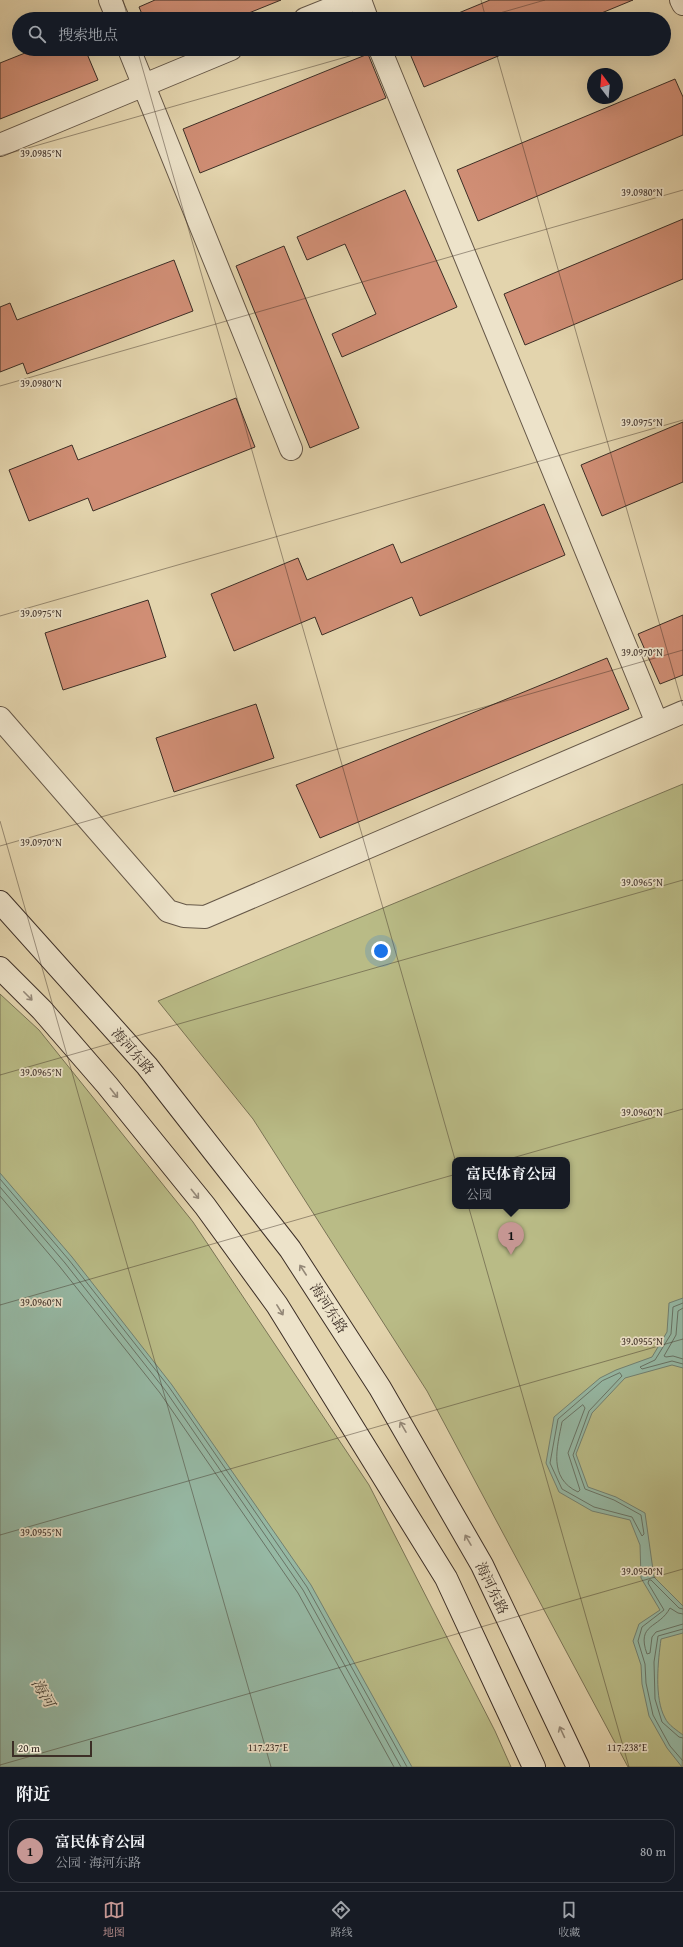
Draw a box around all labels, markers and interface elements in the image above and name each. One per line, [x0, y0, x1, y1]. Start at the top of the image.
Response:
search box [12, 12, 671, 56]
icon: search [26, 23, 48, 45]
text: 搜索地点 [58, 24, 118, 45]
north arrow [587, 68, 623, 104]
text: 39.0985°N [20, 146, 62, 161]
text: 39.0980°N [621, 185, 663, 200]
text: 39.0980°N [20, 376, 62, 391]
text: 39.0975°N [621, 415, 663, 430]
text: 39.0975°N [20, 606, 62, 621]
text: 39.0970°N [621, 645, 663, 660]
text: 39.0970°N [20, 835, 62, 850]
text: 39.0965°N [621, 875, 663, 890]
your location [371, 941, 391, 961]
one-way arrow [23, 991, 33, 1001]
street label: 海河东路 [107, 1023, 159, 1079]
text: 39.0965°N [20, 1065, 62, 1080]
one-way arrow [109, 1088, 118, 1099]
text: 39.0960°N [621, 1105, 663, 1120]
popup [452, 1157, 570, 1209]
text: 富民体育公园 [466, 1163, 556, 1184]
text: 公园 [466, 1185, 492, 1204]
one-way arrow [191, 1189, 200, 1200]
pin: 1 [498, 1222, 524, 1255]
one-way arrow [299, 1264, 307, 1276]
street label: 海河东路 [305, 1279, 353, 1337]
text: 39.0960°N [20, 1295, 62, 1310]
one-way arrow [276, 1305, 284, 1316]
text: 39.0955°N [621, 1334, 663, 1349]
one-way arrow [398, 1421, 406, 1433]
text: 39.0955°N [20, 1525, 62, 1540]
one-way arrow [463, 1534, 471, 1546]
street label: 海河东路 [471, 1558, 513, 1618]
text: 39.0950°N [621, 1564, 663, 1579]
water label: 海河 [27, 1675, 62, 1714]
one-way arrow [558, 1726, 565, 1738]
scale bar [12, 1739, 92, 1758]
text: 20 m [18, 1740, 40, 1756]
text: 117.237°E [248, 1740, 288, 1755]
text: 117.238°E [607, 1740, 647, 1755]
text: 附近 [16, 1781, 50, 1806]
text: 富民体育公园 [55, 1831, 145, 1852]
text: 1 [27, 1842, 33, 1861]
text: 80 m [640, 1842, 666, 1861]
text: 公园 · 海河东路 [55, 1853, 141, 1872]
tab: 地图 [103, 1899, 125, 1940]
tab: 路线 [330, 1899, 352, 1940]
tab: 收藏 [558, 1899, 580, 1940]

